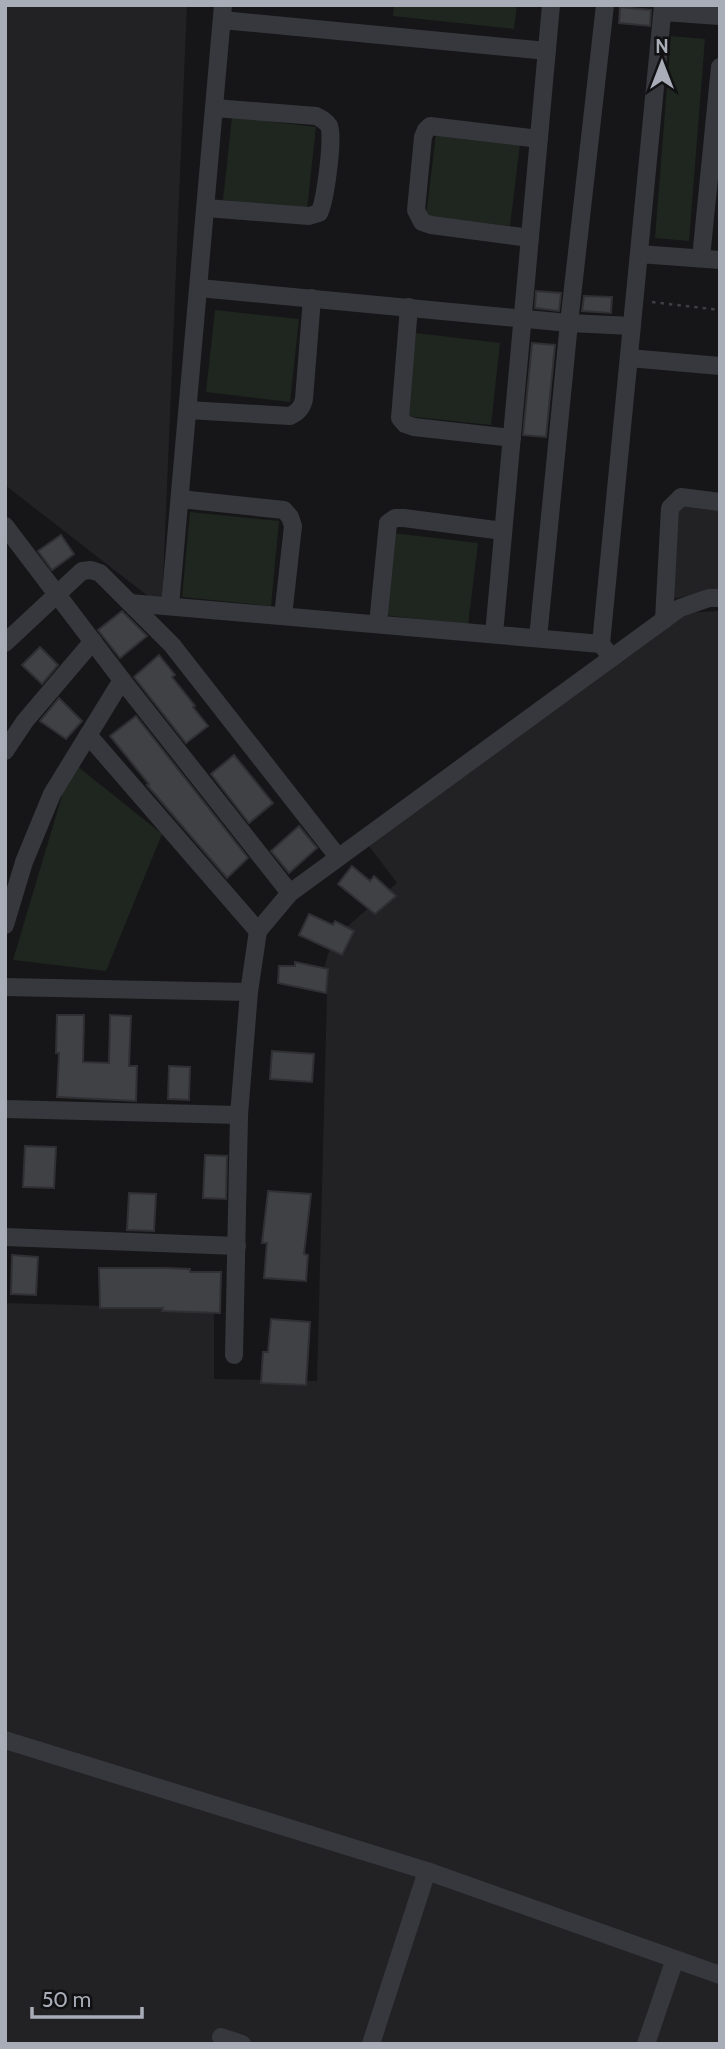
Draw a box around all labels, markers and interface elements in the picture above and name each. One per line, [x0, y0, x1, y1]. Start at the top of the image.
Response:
north arrow [627, 28, 697, 98]
text: N [655, 35, 669, 58]
scale bar [32, 1976, 142, 2020]
text: 50 m [42, 1987, 91, 2012]

